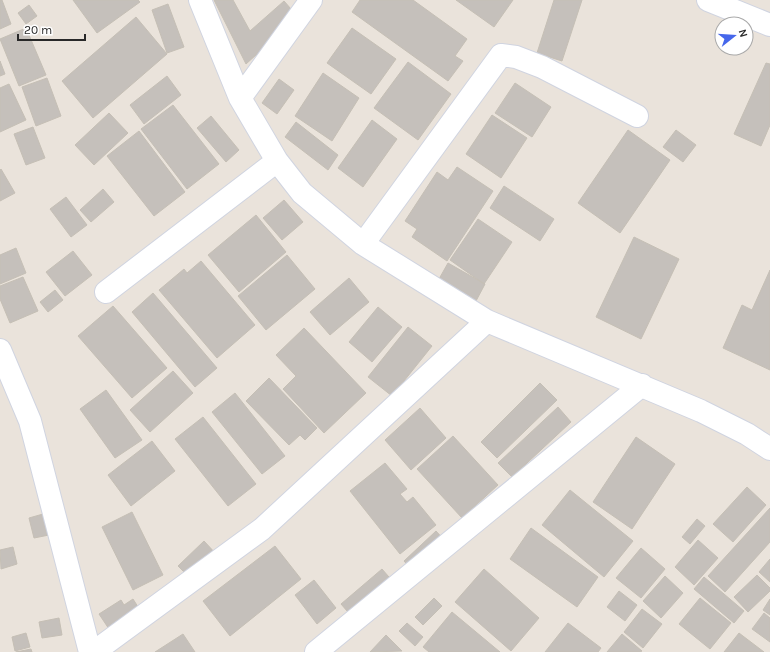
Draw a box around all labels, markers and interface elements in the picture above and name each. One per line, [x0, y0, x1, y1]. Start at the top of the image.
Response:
scale bar [18, 16, 85, 42]
north arrow [714, 16, 754, 56]
text: 20 m [24, 23, 52, 37]
text: N [736, 28, 750, 39]

